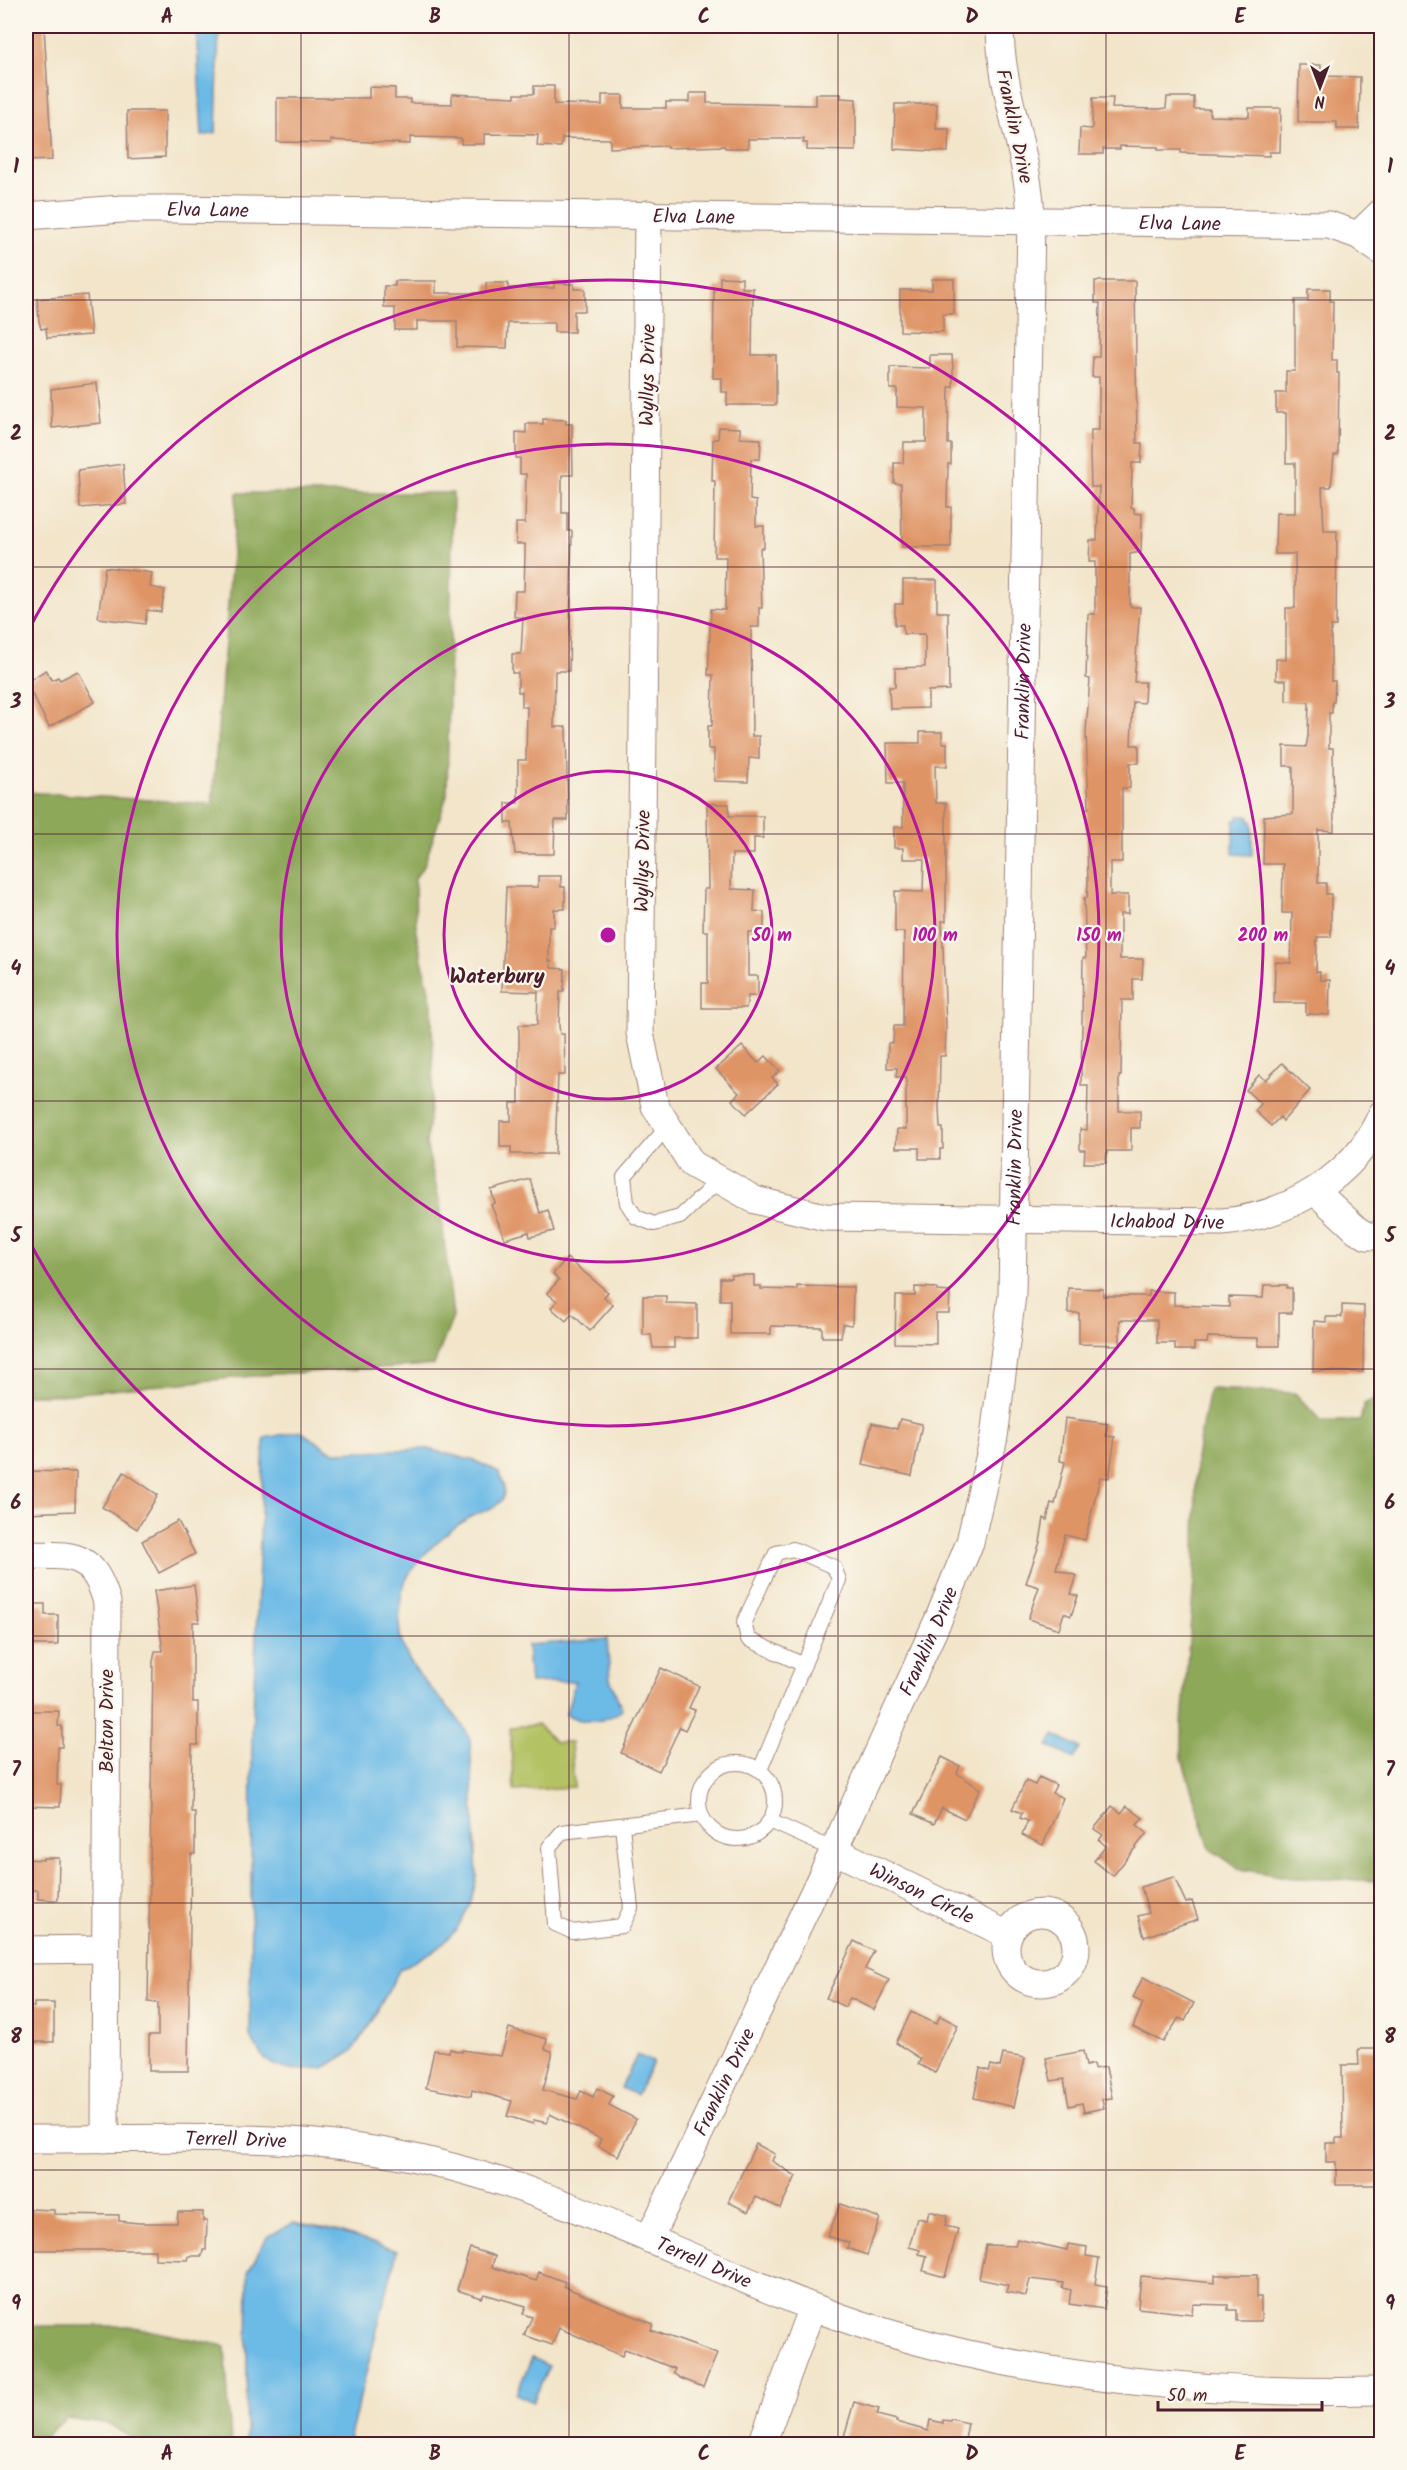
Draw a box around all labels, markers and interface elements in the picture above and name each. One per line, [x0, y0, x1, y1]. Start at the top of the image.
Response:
text: A [161, 2, 173, 34]
text: B [429, 2, 441, 34]
text: C [698, 2, 710, 34]
text: D [965, 2, 979, 34]
text: E [1234, 2, 1246, 34]
north arrow [1290, 57, 1350, 117]
street label: Franklin Drive [985, 66, 1041, 187]
text: N [1315, 88, 1325, 113]
text: 1 [13, 152, 19, 184]
text: 1 [1387, 152, 1393, 184]
street label: Elva Lane [167, 195, 249, 228]
street label: Elva Lane [652, 202, 735, 235]
street label: Elva Lane [1138, 208, 1221, 242]
street label: Wyllys Drive [632, 324, 666, 427]
text: 2 [10, 419, 22, 451]
text: 2 [1384, 419, 1396, 451]
street label: Franklin Drive [1008, 623, 1042, 740]
text: 3 [10, 687, 22, 719]
text: 3 [1384, 687, 1396, 719]
street label: Wyllys Drive [627, 810, 661, 913]
text: 50 m [751, 922, 792, 951]
text: 100 m [912, 922, 958, 951]
text: 150 m [1076, 922, 1122, 951]
text: 200 m [1238, 922, 1289, 951]
centre of rings [598, 925, 618, 945]
text: 4 [11, 954, 22, 986]
text: 4 [1385, 954, 1396, 986]
district label: Waterbury [449, 961, 545, 994]
street label: Franklin Drive [999, 1109, 1033, 1226]
street label: Ichabod Drive [1110, 1207, 1224, 1240]
text: 5 [10, 1221, 23, 1253]
text: 5 [1384, 1221, 1397, 1253]
text: 6 [11, 1488, 22, 1520]
text: 6 [1385, 1488, 1396, 1520]
street label: Franklin Drive [892, 1582, 968, 1702]
street label: Belton Drive [92, 1669, 124, 1773]
text: 7 [11, 1755, 21, 1787]
text: 7 [1385, 1755, 1395, 1787]
street label: Winson Circle [863, 1856, 979, 1934]
text: 8 [10, 2022, 22, 2054]
text: 8 [1384, 2022, 1396, 2054]
street label: Franklin Drive [686, 2023, 765, 2142]
street label: Terrell Drive [185, 2124, 288, 2159]
street label: Terrell Drive [650, 2229, 756, 2299]
text: 9 [11, 2289, 21, 2321]
text: 9 [1385, 2289, 1395, 2321]
scale bar [1158, 2374, 1322, 2412]
text: 50 m [1167, 2382, 1207, 2411]
text: A [161, 2439, 173, 2470]
text: B [429, 2439, 441, 2470]
text: C [698, 2439, 710, 2470]
text: D [965, 2439, 979, 2470]
text: E [1234, 2439, 1246, 2470]

